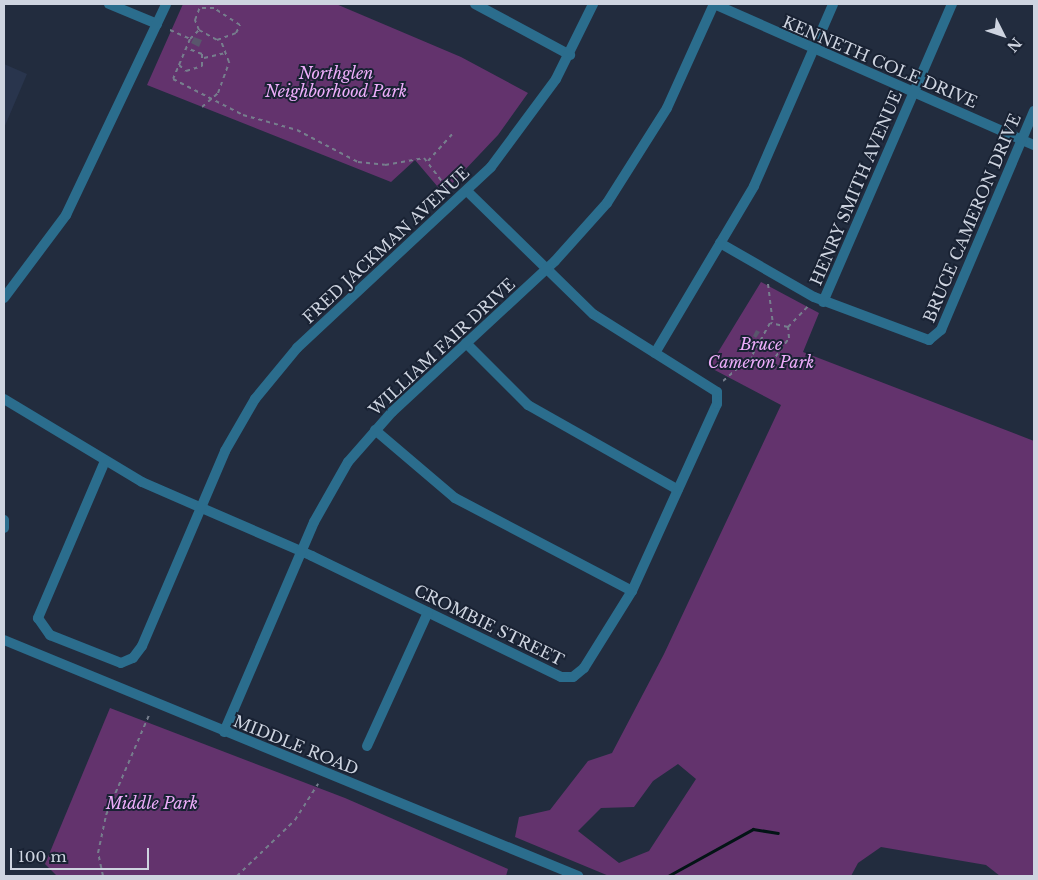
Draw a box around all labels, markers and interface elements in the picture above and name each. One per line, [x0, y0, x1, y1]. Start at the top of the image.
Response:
north arrow [978, 10, 1028, 60]
street label: KENNETH COLE DRIVE [780, 12, 980, 112]
text: N [1003, 34, 1025, 56]
park label: Northglen Neighborhood Park [265, 63, 407, 101]
street label: HENRY SMITH AVENUE [806, 87, 906, 289]
street label: BRUCE CAMERON DRIVE [919, 111, 1025, 325]
street label: FRED JACKMAN AVENUE [299, 163, 473, 327]
street label: WILLIAM FAIR DRIVE [365, 274, 519, 420]
park label: Bruce Cameron Park [708, 334, 814, 372]
street label: CROMBIE STREET [411, 580, 567, 670]
street label: MIDDLE ROAD [231, 711, 361, 779]
park label: Middle Park [106, 793, 198, 813]
scale bar [12, 838, 151, 870]
text: 100 m [18, 847, 67, 866]

